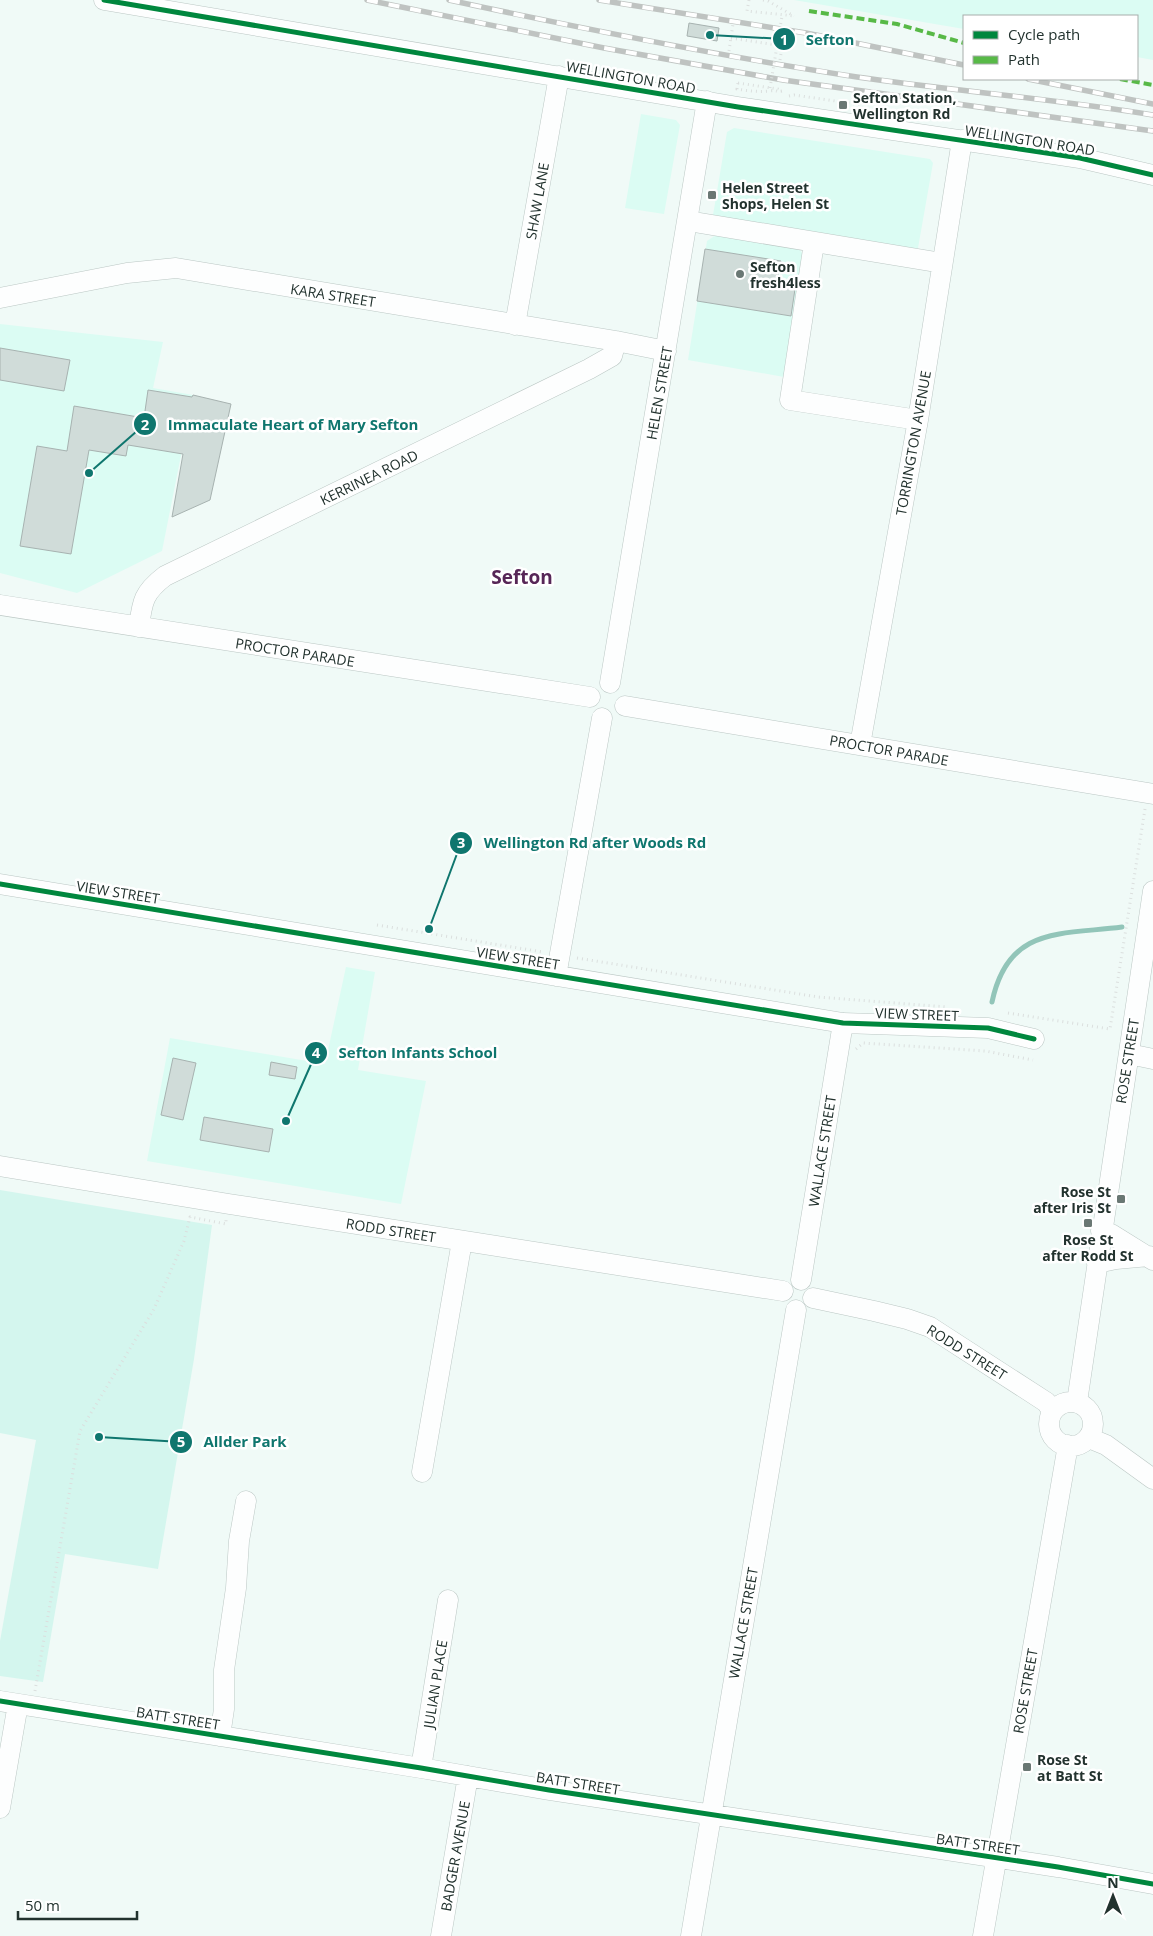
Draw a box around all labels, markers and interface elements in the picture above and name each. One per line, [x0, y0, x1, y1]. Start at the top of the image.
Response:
legend [963, 15, 1138, 80]
callout: Sefton [771, 24, 865, 54]
text: Cycle path [1008, 24, 1080, 44]
text: 1 [780, 29, 788, 49]
text: Sefton [806, 29, 854, 49]
text: Path [1008, 49, 1040, 69]
street label: WELLINGTON ROAD [565, 56, 697, 98]
place label: Sefton Station, Wellington Rd [853, 88, 956, 123]
marker: Sefton Station, Wellington Rd [837, 99, 849, 111]
street label: WELLINGTON ROAD [964, 120, 1096, 160]
street label: SHAW LANE [521, 161, 553, 241]
place label: Helen Street Shops, Helen St [722, 178, 829, 213]
marker: Helen Street Shops, Helen St [706, 189, 718, 201]
place label: Sefton fresh4less [750, 257, 821, 292]
marker: Sefton fresh4less [734, 268, 746, 280]
street label: KARA STREET [289, 279, 377, 311]
street label: HELEN STREET [641, 344, 677, 441]
street label: TORRINGTON AVENUE [891, 369, 935, 517]
callout: Immaculate Heart of Mary Sefton [132, 409, 428, 439]
text: 2 [141, 414, 150, 434]
text: Immaculate Heart of Mary Sefton [168, 414, 418, 434]
street label: KERRINEA ROAD [317, 445, 421, 509]
district label: Sefton [491, 564, 553, 590]
street label: PROCTOR PARADE [234, 633, 356, 671]
street label: PROCTOR PARADE [828, 730, 950, 770]
callout: Wellington Rd after Woods Rd [448, 828, 716, 858]
text: 3 [457, 832, 465, 852]
text: Wellington Rd after Woods Rd [484, 832, 706, 852]
street label: VIEW STREET [75, 876, 161, 908]
street label: VIEW STREET [475, 942, 561, 974]
street label: VIEW STREET [875, 1003, 960, 1025]
street label: ROSE STREET [1111, 1017, 1143, 1105]
callout: Sefton Infants School [304, 1038, 507, 1068]
text: 4 [312, 1042, 321, 1062]
text: Sefton Infants School [339, 1042, 497, 1062]
street label: WALLACE STREET [804, 1094, 840, 1208]
place label: Rose St after Iris St [1033, 1182, 1111, 1217]
marker: Rose St after Iris St [1115, 1193, 1127, 1205]
street label: RODD STREET [345, 1214, 438, 1247]
marker: Rose St after Rodd St [1082, 1217, 1094, 1229]
place label: Rose St after Rodd St [1042, 1230, 1134, 1265]
street label: RODD STREET [923, 1320, 1011, 1384]
callout: Allder Park [168, 1427, 297, 1457]
text: 5 [177, 1431, 185, 1451]
text: Allder Park [203, 1431, 287, 1451]
street label: WALLACE STREET [724, 1566, 762, 1680]
street label: JULIAN PLACE [418, 1638, 451, 1732]
street label: ROSE STREET [1008, 1647, 1042, 1735]
street label: BATT STREET [135, 1702, 221, 1734]
place label: Rose St at Batt St [1037, 1750, 1103, 1785]
marker: Rose St at Batt St [1021, 1761, 1033, 1773]
street label: BATT STREET [535, 1767, 621, 1799]
street label: BADGER AVENUE [436, 1799, 474, 1913]
street label: BATT STREET [935, 1829, 1021, 1859]
north arrow [1088, 1871, 1138, 1921]
text: N [1107, 1873, 1119, 1892]
scale bar [18, 1888, 136, 1920]
text: 50 m [25, 1895, 60, 1915]

